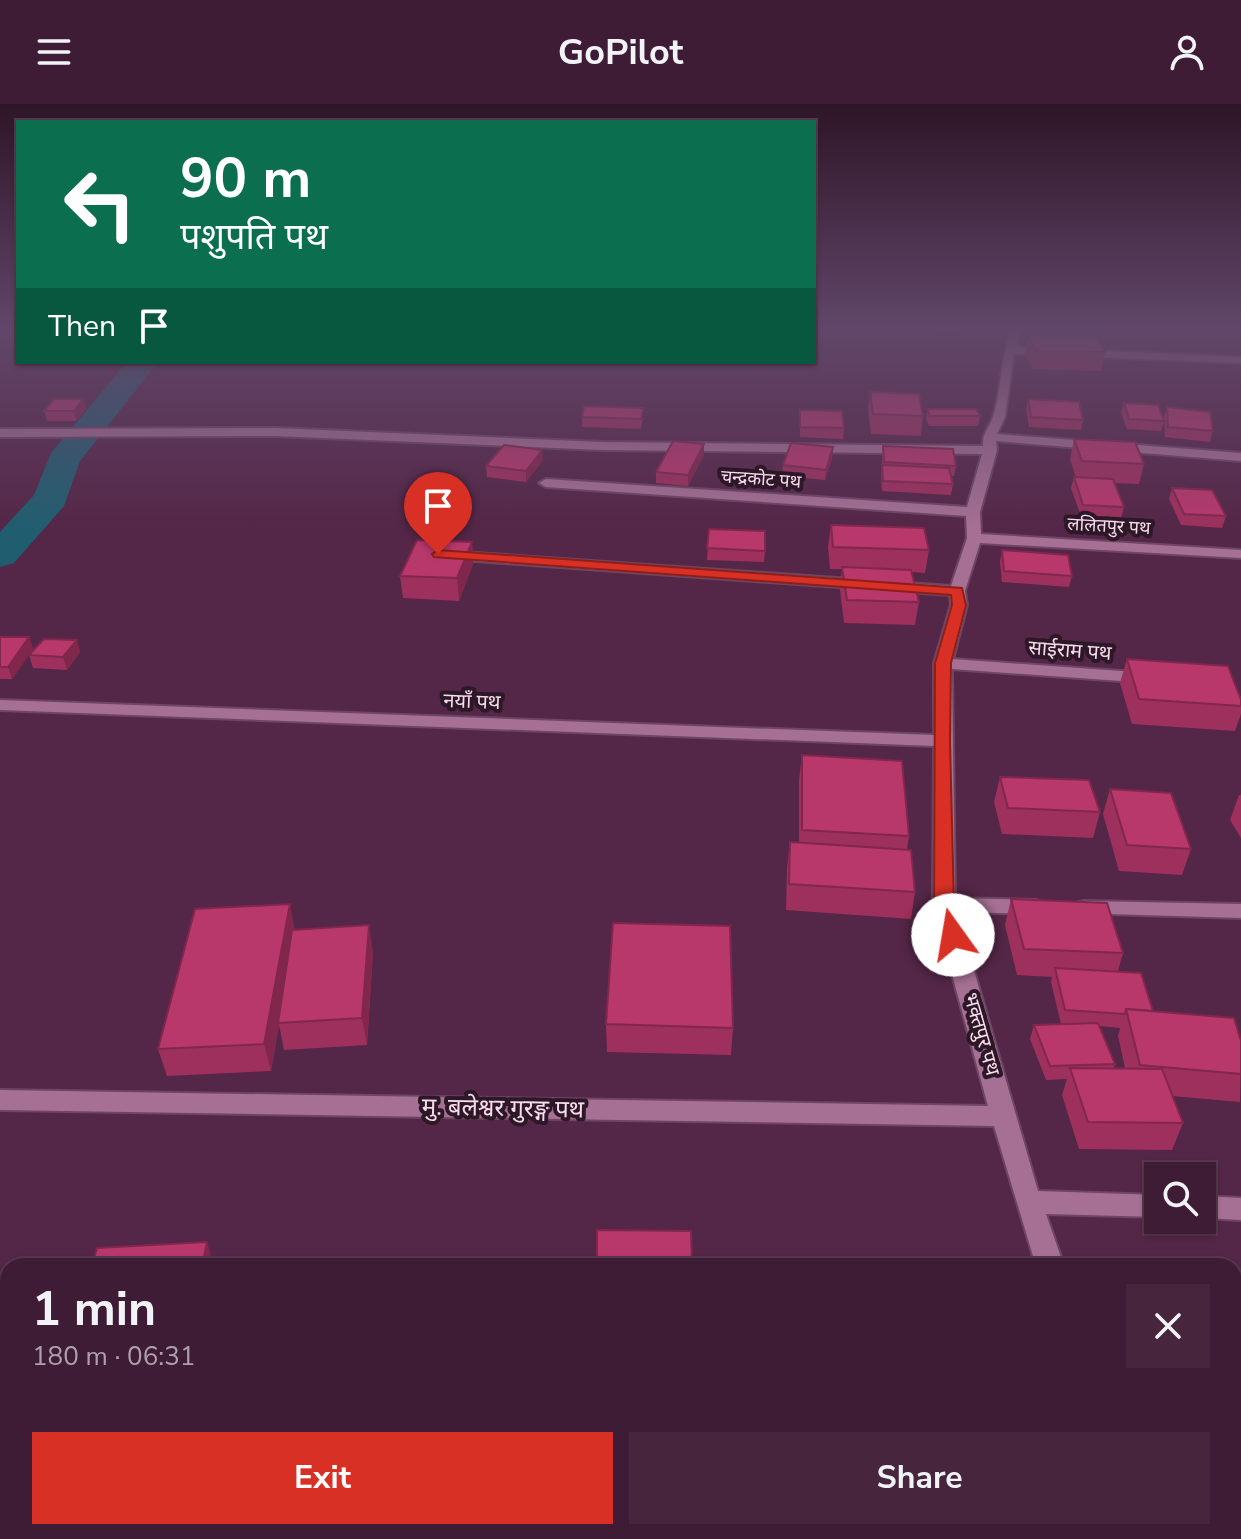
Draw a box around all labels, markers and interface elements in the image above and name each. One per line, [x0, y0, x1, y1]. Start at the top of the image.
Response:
text: GoPilot [558, 28, 683, 77]
icon: menu [32, 30, 76, 74]
icon: person [1165, 30, 1209, 74]
text: 90 m [180, 140, 311, 217]
icon: left [48, 152, 152, 256]
text: पशुपति पथ [180, 213, 328, 262]
icon: arrive [132, 304, 176, 348]
text: Then [48, 306, 116, 347]
street label: चन्द्रकोट पथ [720, 464, 802, 494]
pin [404, 472, 472, 554]
icon: arrive [416, 484, 460, 528]
street label: ललितपुर पथ [1067, 512, 1152, 540]
street label: साईराम पथ [1028, 634, 1114, 667]
street label: नयाँ पथ [443, 687, 502, 716]
position arrow [911, 893, 995, 977]
street label: भक्तपुर पथ [957, 990, 1007, 1080]
street label: मु. बलेश्वर गुरङ्ग पथ [422, 1091, 585, 1125]
map controls [1144, 1162, 1216, 1234]
button: search [1144, 1162, 1216, 1234]
text: 1 min [32, 1276, 156, 1342]
button: close [1126, 1284, 1210, 1368]
text: 180 m · 06:31 [32, 1339, 195, 1374]
button: Exit [32, 1432, 613, 1524]
button: Share [629, 1432, 1210, 1524]

